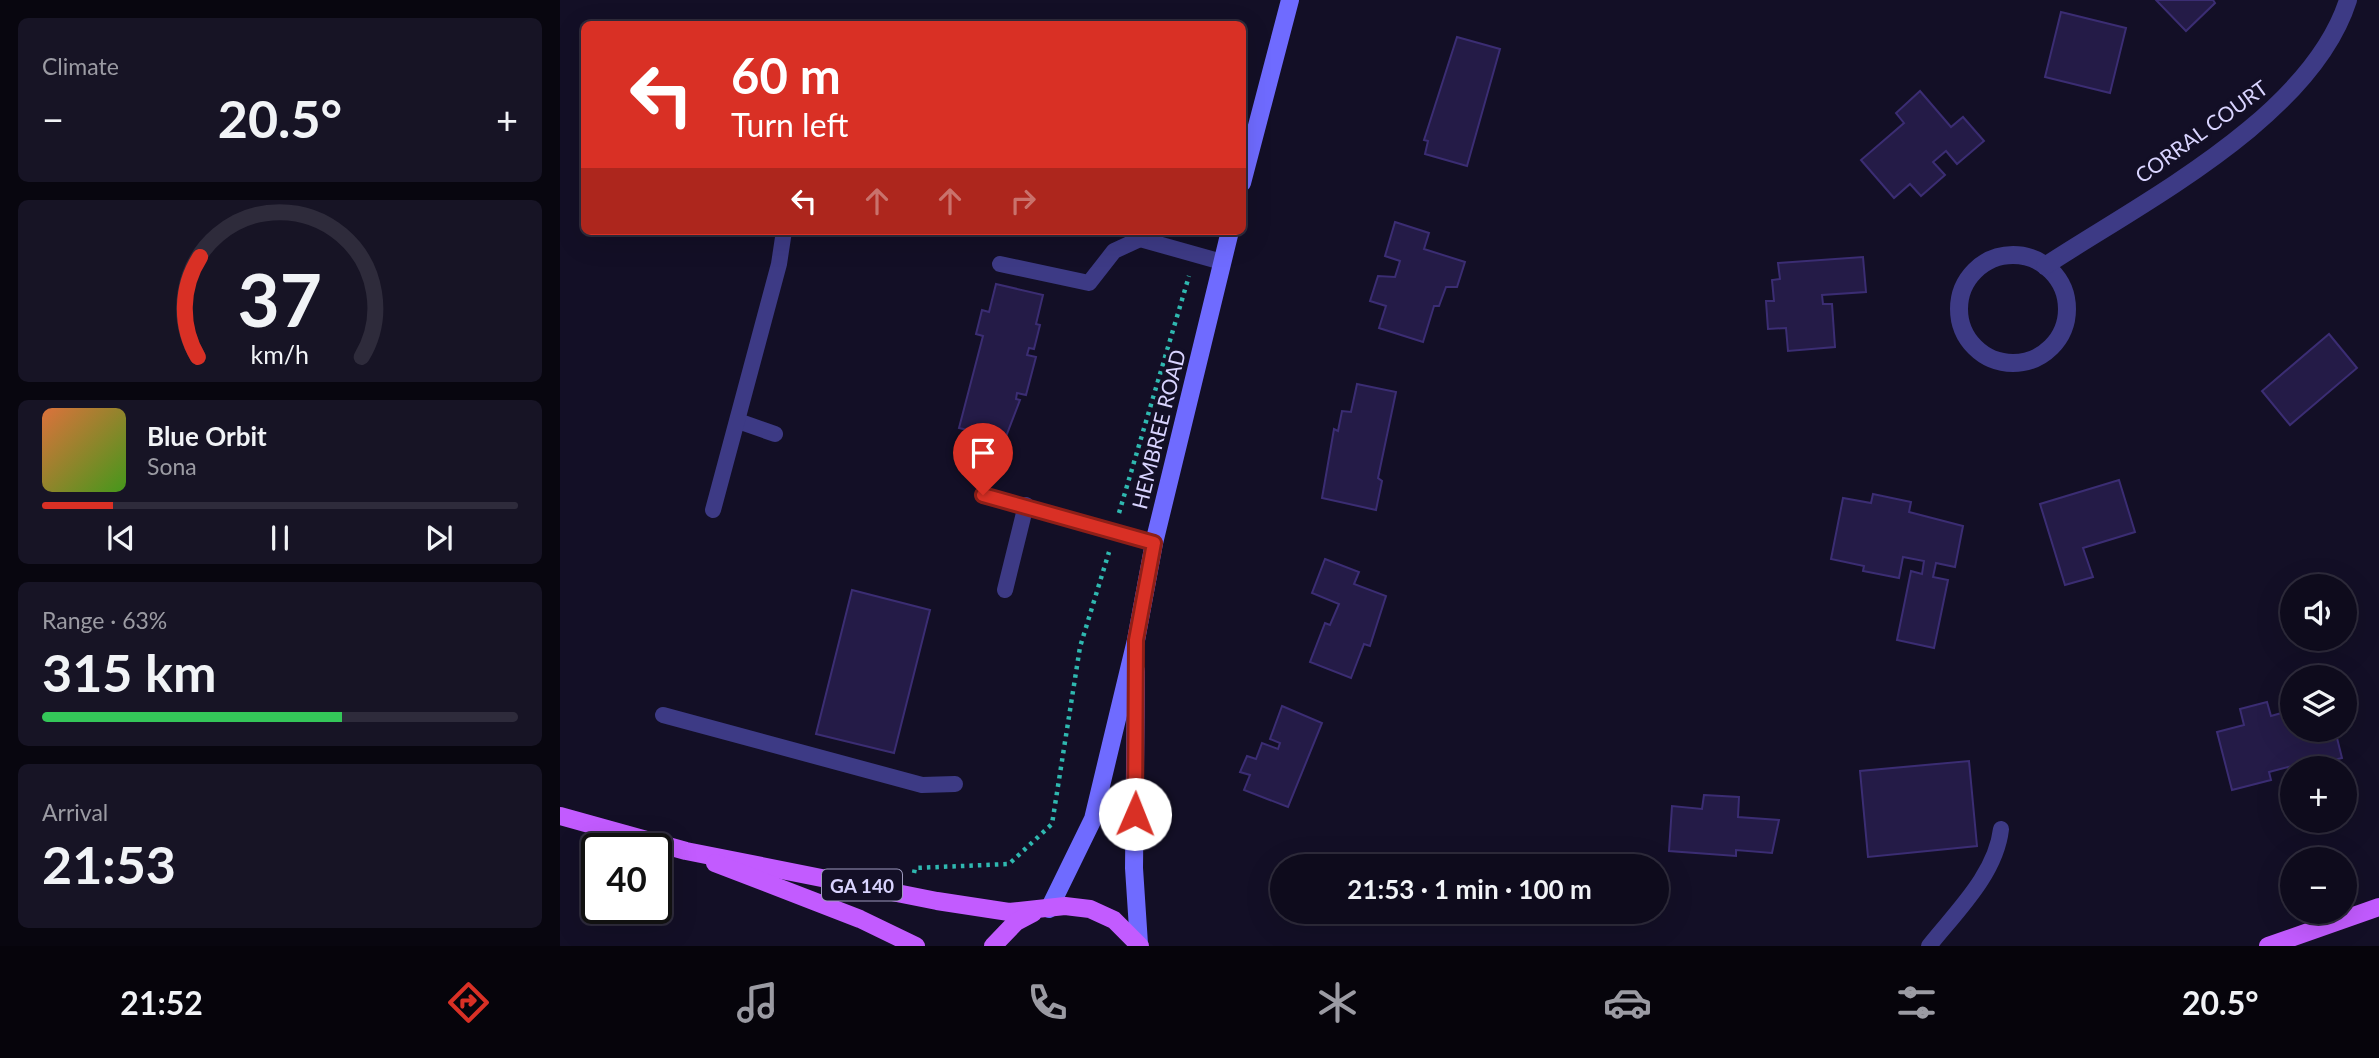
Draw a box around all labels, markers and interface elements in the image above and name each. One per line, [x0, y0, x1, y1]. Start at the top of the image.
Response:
text: 60 m [731, 46, 841, 104]
icon: left [616, 49, 707, 140]
text: Climate [42, 52, 119, 80]
street label: CORRAL COURT [2130, 74, 2273, 187]
text: 20.5° [218, 87, 342, 149]
text: − [42, 96, 64, 142]
text: + [496, 96, 518, 142]
text: Turn left [731, 105, 848, 144]
icon: left [785, 182, 823, 220]
icon: ahead [858, 182, 896, 220]
icon: ahead [931, 182, 969, 220]
icon: right [1004, 182, 1042, 220]
text: 37 [238, 255, 322, 343]
text: km/h [251, 339, 309, 369]
street label: HEMBREE ROAD [1126, 347, 1190, 511]
text: Blue Orbit [147, 420, 267, 452]
pin [953, 423, 1013, 495]
icon: arrive [964, 434, 1002, 472]
text: Sona [147, 452, 197, 480]
icon: previous [102, 519, 140, 557]
icon: pause [261, 519, 299, 557]
icon: next [420, 519, 458, 557]
map controls [2280, 574, 2357, 924]
button: sound [2280, 574, 2357, 651]
text: Range · 63% [42, 606, 167, 634]
text: 315 km [42, 641, 216, 703]
button: layers [2280, 665, 2357, 742]
button: + [2280, 756, 2357, 833]
position arrow [1098, 777, 1172, 851]
text: Arrival [42, 798, 108, 826]
text: 21:53 [42, 833, 176, 895]
speed limit sign: 40 [581, 833, 672, 924]
button: − [2280, 847, 2357, 924]
road number: GA 140 [822, 870, 902, 900]
text: 21:53 · 1 min · 100 m [1347, 873, 1592, 905]
icon: directions [444, 978, 493, 1027]
icon: music [733, 978, 782, 1027]
icon: phone [1023, 978, 1072, 1027]
icon: climate [1313, 978, 1362, 1027]
icon: car [1603, 978, 1652, 1027]
icon: filters [1892, 978, 1941, 1027]
text: 21:52 [120, 983, 203, 1022]
text: 20.5° [2182, 983, 2259, 1022]

